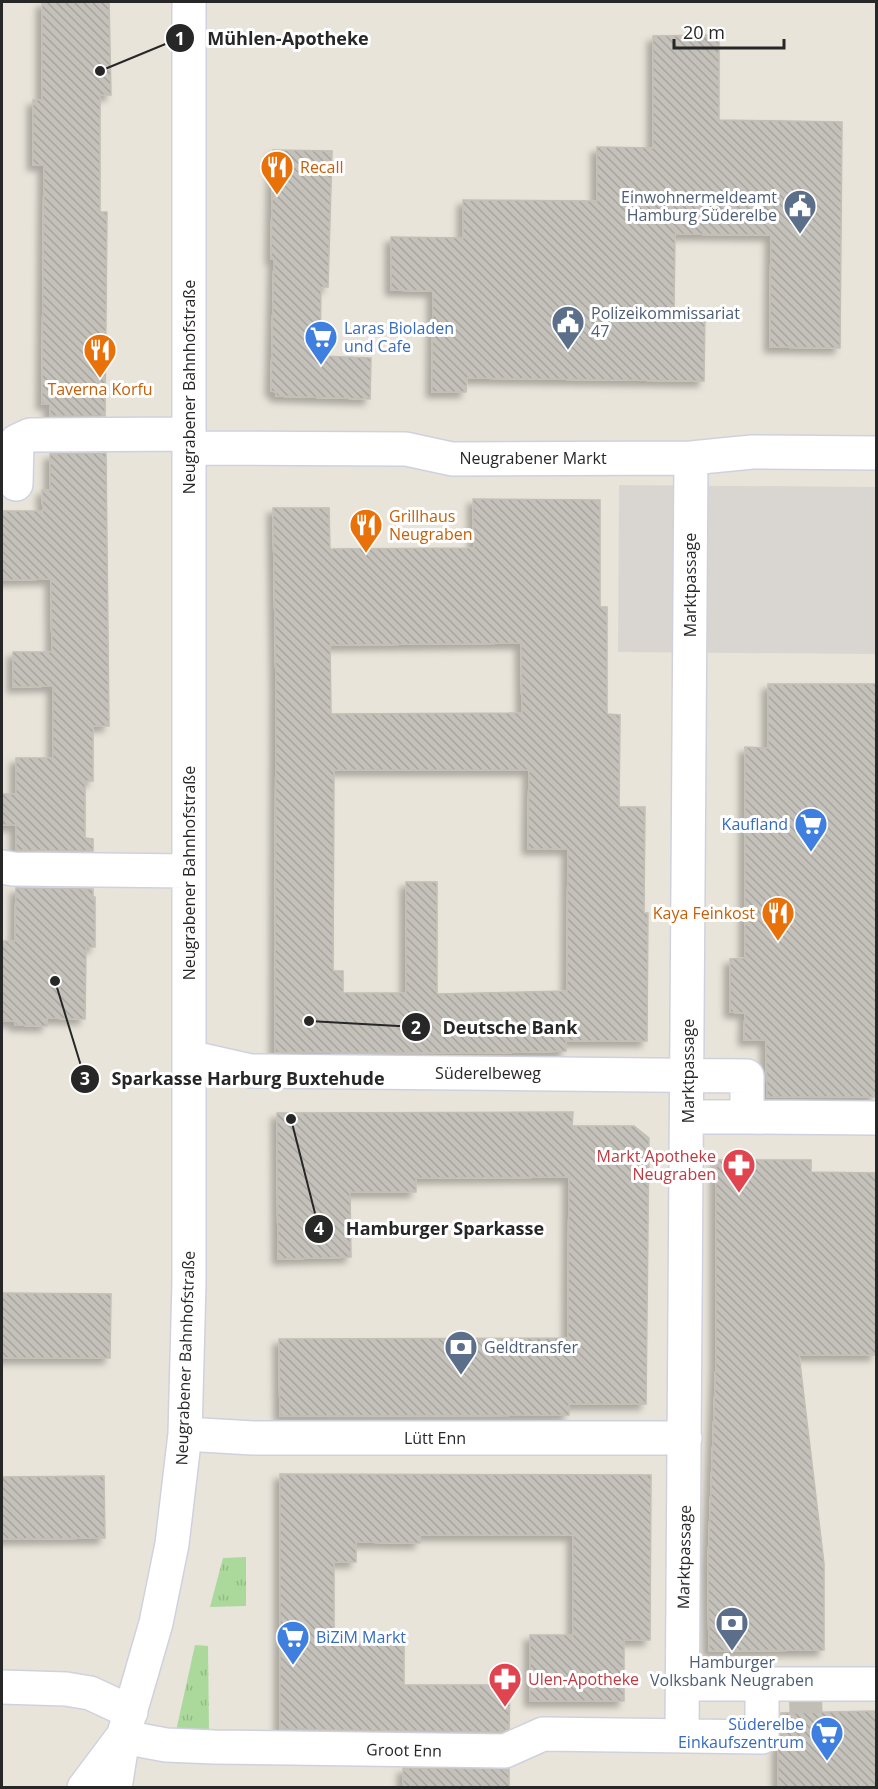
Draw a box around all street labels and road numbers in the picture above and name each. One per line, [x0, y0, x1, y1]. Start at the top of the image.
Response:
street label: Neugrabener Bahnhofstraße [178, 280, 200, 494]
street label: Neugrabener Markt [459, 447, 607, 469]
street label: Marktpassage [679, 533, 701, 637]
street label: Neugrabener Bahnhofstraße [178, 766, 200, 980]
street label: Marktpassage [677, 1019, 699, 1123]
street label: Süderelbeweg [435, 1062, 541, 1084]
street label: Neugrabener Bahnhofstraße [170, 1250, 200, 1466]
street label: Lütt Enn [404, 1427, 466, 1449]
street label: Marktpassage [672, 1505, 696, 1609]
street label: Groot Enn [366, 1738, 442, 1762]

